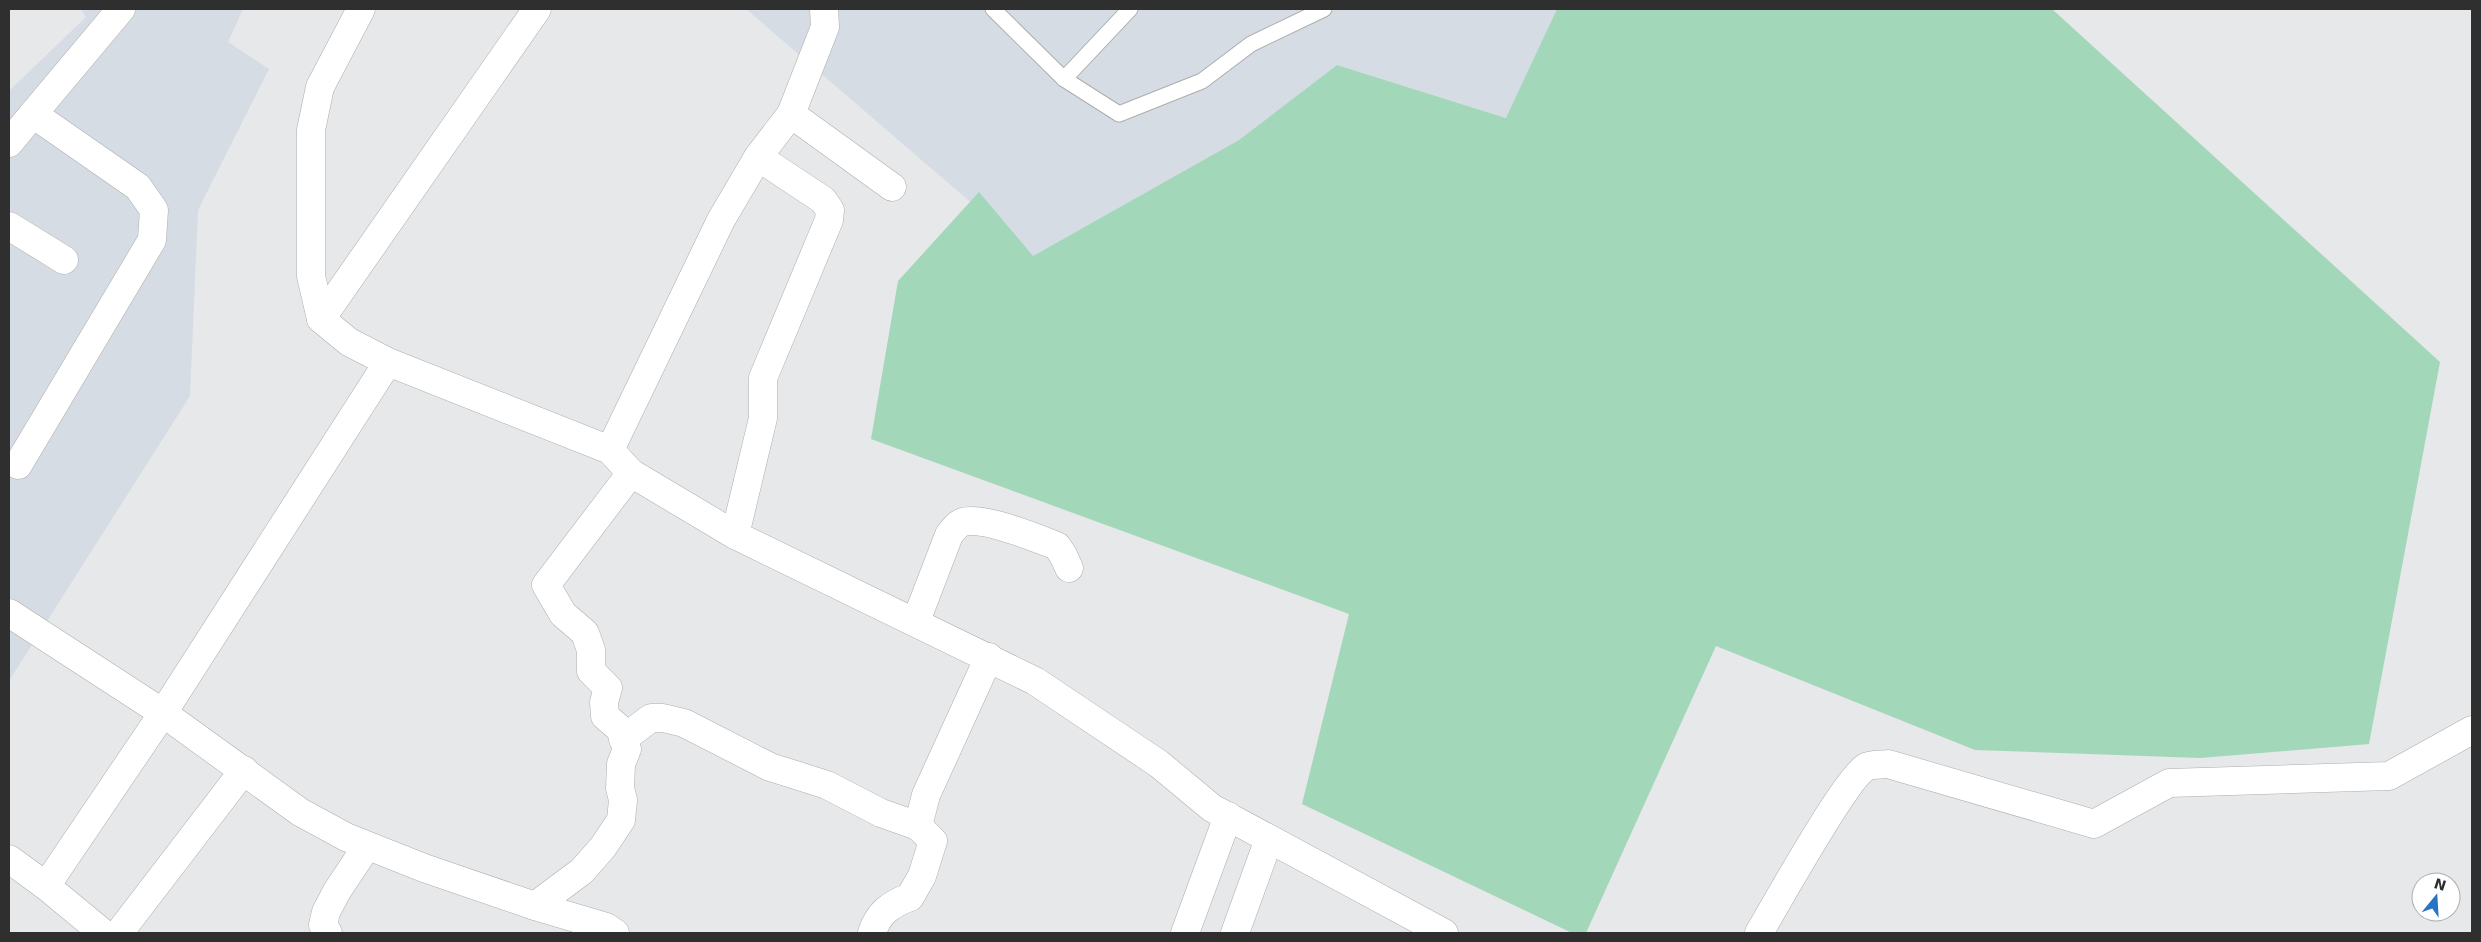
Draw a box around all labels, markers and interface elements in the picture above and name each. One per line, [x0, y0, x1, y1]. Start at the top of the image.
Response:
north arrow [2411, 872, 2461, 922]
text: N [2432, 875, 2448, 894]

